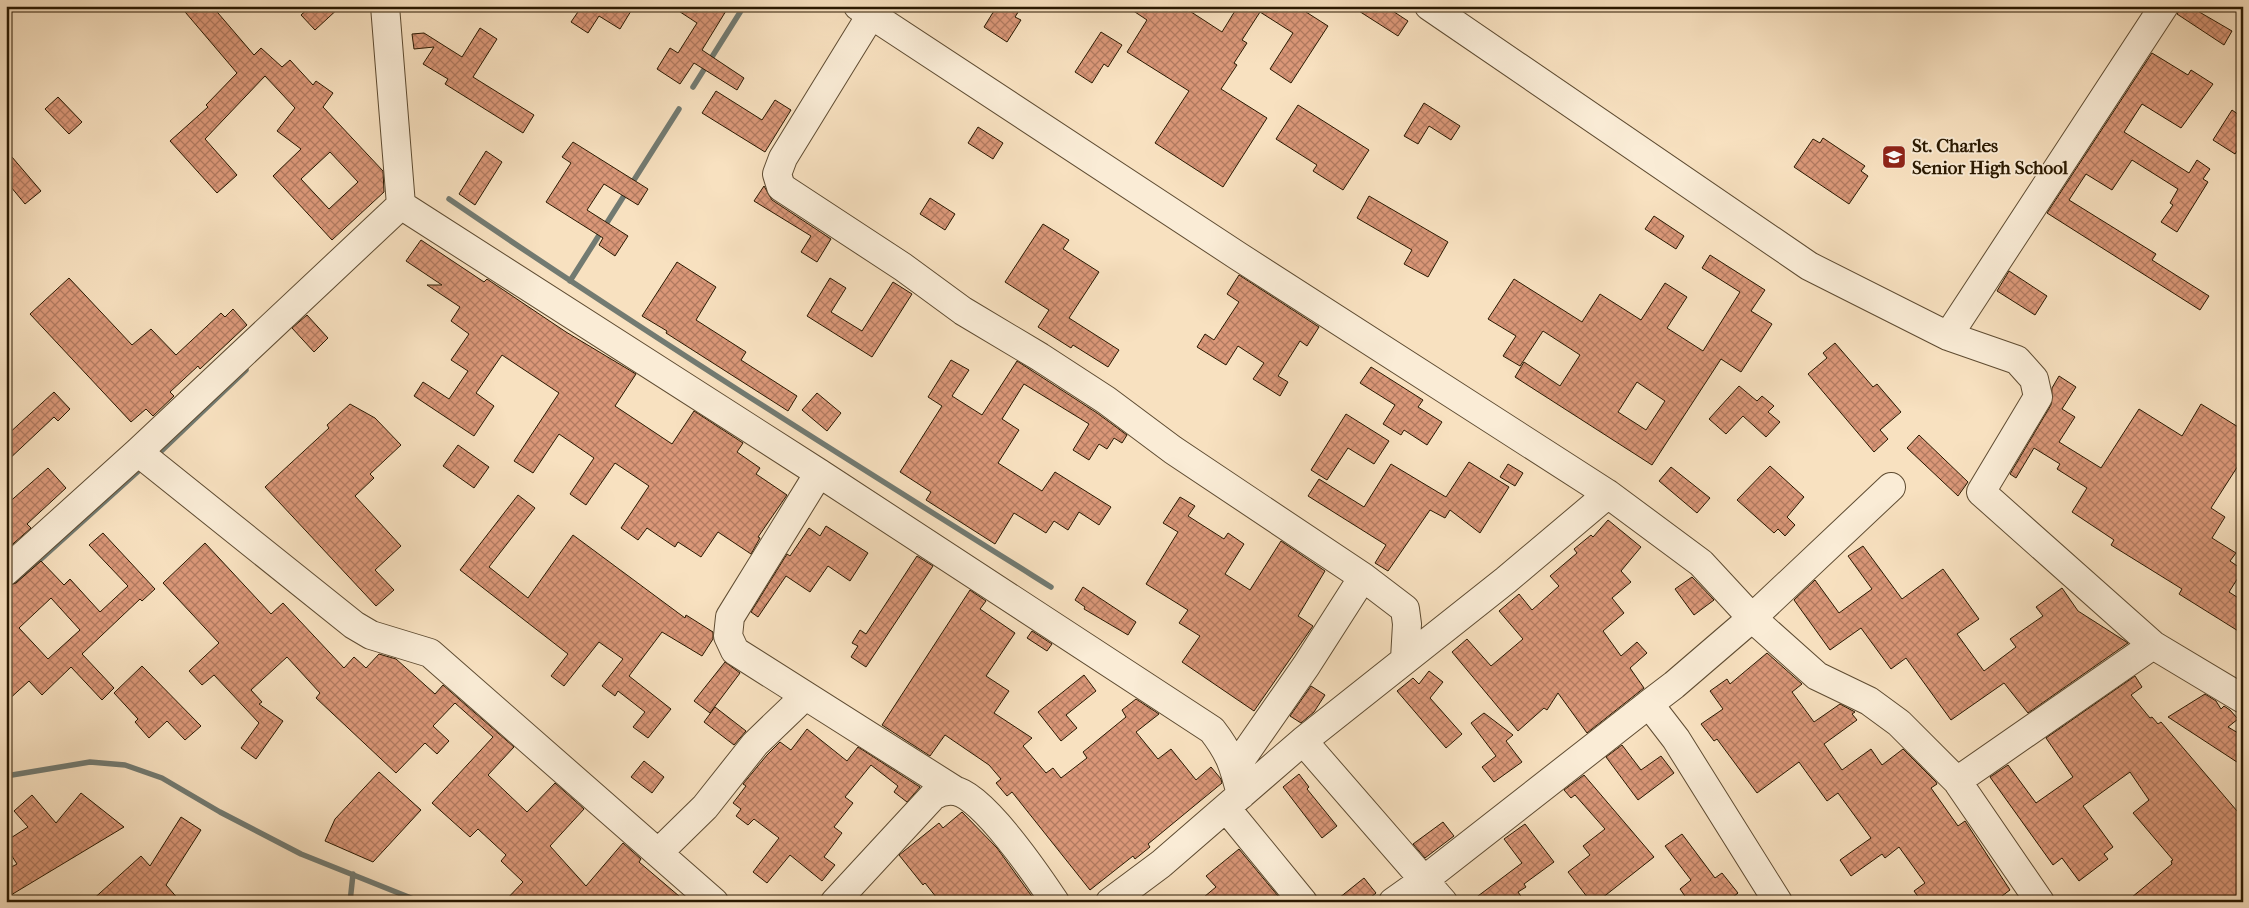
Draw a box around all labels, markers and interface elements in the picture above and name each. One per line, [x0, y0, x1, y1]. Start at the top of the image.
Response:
place label: St. Charles Senior High School [1912, 135, 2069, 179]
school or university icon: St. Charles Senior High School [1881, 144, 1907, 170]

